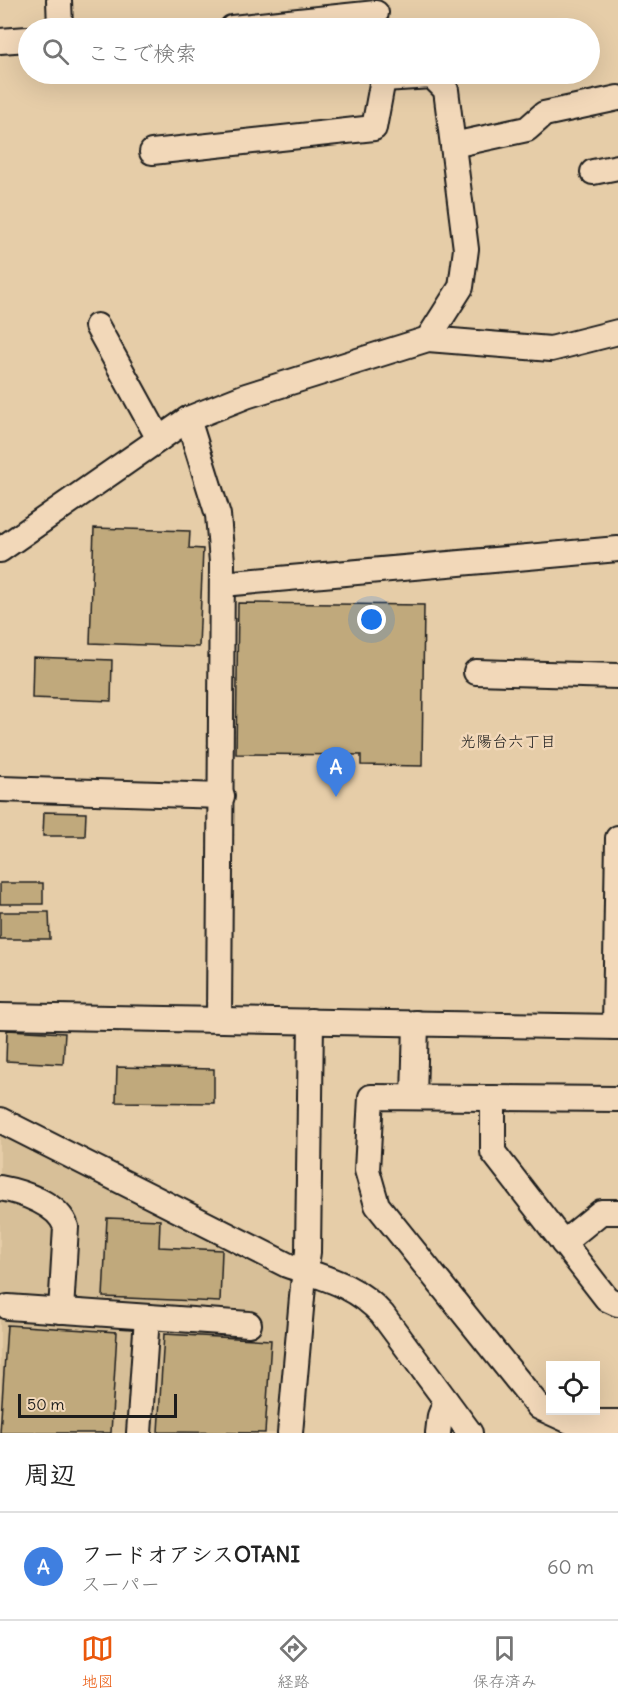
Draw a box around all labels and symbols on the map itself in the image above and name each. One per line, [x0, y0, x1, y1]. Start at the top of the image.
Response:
your location [357, 605, 386, 634]
district label: 光陽台六丁目 [460, 731, 556, 751]
pin: A [316, 748, 356, 797]
scale bar [18, 1391, 177, 1418]

